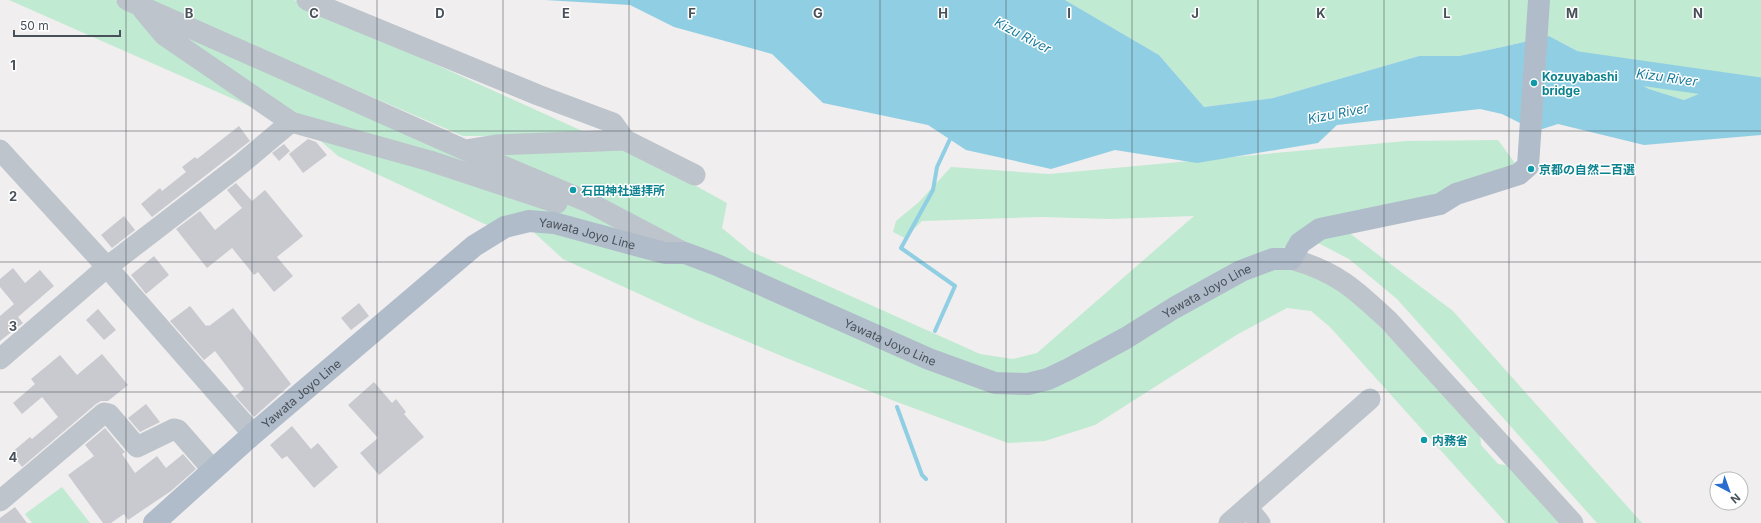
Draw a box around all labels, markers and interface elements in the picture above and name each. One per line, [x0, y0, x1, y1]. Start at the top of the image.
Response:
text: B [185, 5, 194, 21]
text: C [309, 5, 319, 21]
text: D [435, 5, 445, 21]
text: E [562, 5, 570, 21]
text: F [688, 5, 696, 21]
text: G [813, 5, 823, 21]
text: H [938, 5, 948, 21]
text: I [1067, 5, 1071, 21]
text: J [1191, 5, 1199, 21]
text: K [1316, 5, 1326, 21]
text: L [1443, 5, 1451, 21]
text: M [1566, 5, 1578, 21]
text: N [1693, 5, 1703, 21]
scale bar [14, 12, 120, 38]
water label: Kizu River [992, 13, 1055, 57]
text: 50 m [20, 18, 49, 33]
text: 1 [10, 57, 16, 73]
water label: Kizu River [1635, 65, 1700, 89]
place label: Kozuyabashi bridge [1542, 69, 1618, 98]
marker: Kozuyabashi bridge [1529, 78, 1539, 88]
water label: Kizu River [1306, 99, 1371, 127]
place label: 京都の自然二百選 [1539, 162, 1635, 177]
marker: 京都の自然二百選 [1526, 164, 1536, 174]
place label: 石田神社遥拝所 [581, 183, 665, 198]
marker: 石田神社遥拝所 [568, 185, 578, 195]
text: 2 [9, 188, 17, 204]
street label: Yawata Joyo Line [538, 214, 637, 252]
street label: Yawata Joyo Line [1159, 260, 1253, 321]
street label: Yawata Joyo Line [842, 315, 938, 369]
text: 3 [9, 318, 17, 334]
street label: Yawata Joyo Line [258, 355, 344, 431]
place label: 内務省 [1432, 433, 1468, 448]
marker: 内務省 [1419, 435, 1429, 445]
text: 4 [9, 449, 18, 465]
north arrow [1709, 471, 1749, 511]
text: N [1728, 491, 1743, 507]

